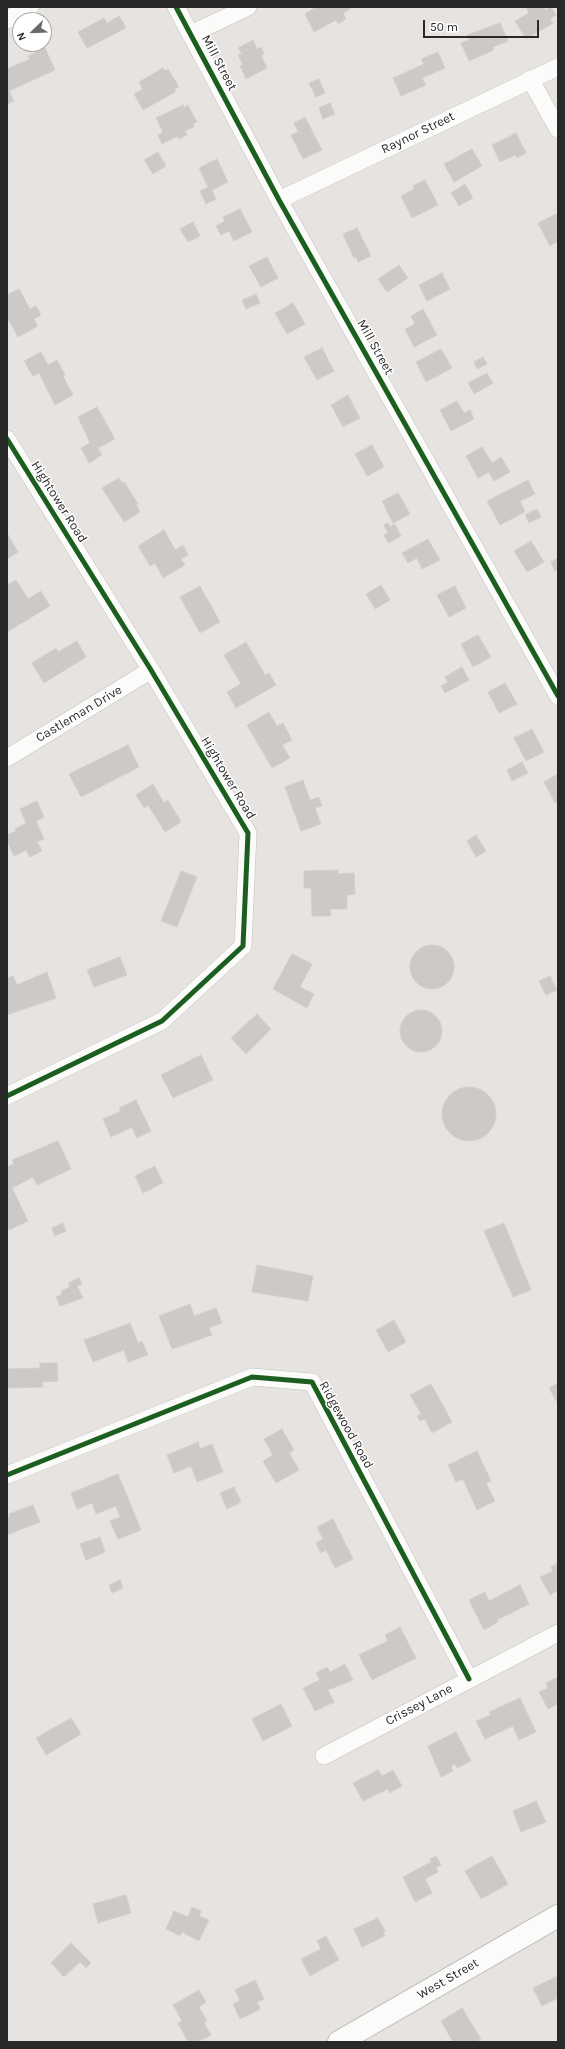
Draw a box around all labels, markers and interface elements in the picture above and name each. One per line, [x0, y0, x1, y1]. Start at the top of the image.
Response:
north arrow [12, 12, 52, 52]
scale bar [425, 12, 541, 38]
text: 50 m [430, 20, 458, 34]
text: N [14, 30, 29, 43]
street label: Mill Street [198, 32, 240, 94]
street label: Raynor Street [379, 109, 457, 157]
street label: Mill Street [353, 317, 397, 377]
street label: Hightower Road [28, 458, 90, 546]
street label: Castleman Drive [33, 682, 125, 746]
street label: Hightower Road [197, 734, 259, 822]
street label: Ridgewood Road [315, 1378, 377, 1472]
street label: Crissey Lane [383, 1681, 455, 1729]
street label: West Street [414, 1955, 482, 2003]

